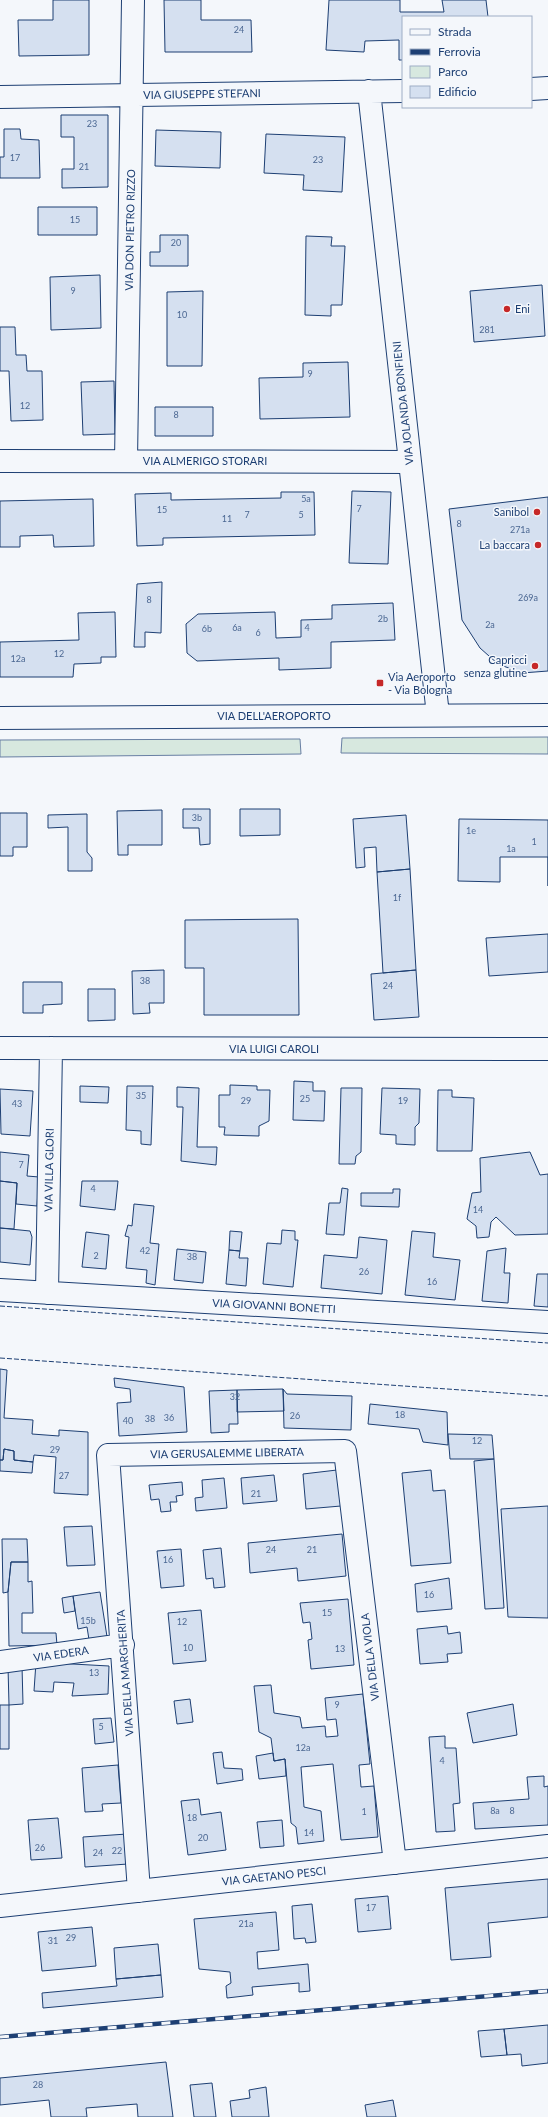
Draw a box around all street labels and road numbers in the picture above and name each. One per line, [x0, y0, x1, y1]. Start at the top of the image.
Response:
street label: VIA GIUSEPPE STEFANI [143, 86, 261, 101]
street label: VIA DON PIETRO RIZZO [122, 169, 137, 291]
street label: VIA JOLANDA BONFIENI [390, 340, 415, 466]
street label: VIA ALMERIGO STORARI [143, 454, 267, 467]
street label: VIA DELL'AEROPORTO [217, 709, 331, 722]
street label: VIA LUIGI CAROLI [229, 1042, 319, 1055]
street label: VIA VILLA GLORI [41, 1128, 56, 1212]
street label: VIA GIOVANNI BONETTI [212, 1296, 336, 1315]
street label: VIA GERUSALEMME LIBERATA [150, 1445, 304, 1460]
street label: VIA DELLA MARGHERITA [114, 1609, 135, 1737]
street label: VIA DELLA VIOLA [358, 1612, 381, 1702]
street label: VIA EDERA [32, 1643, 90, 1664]
street label: VIA GAETANO PESCI [221, 1864, 327, 1887]

